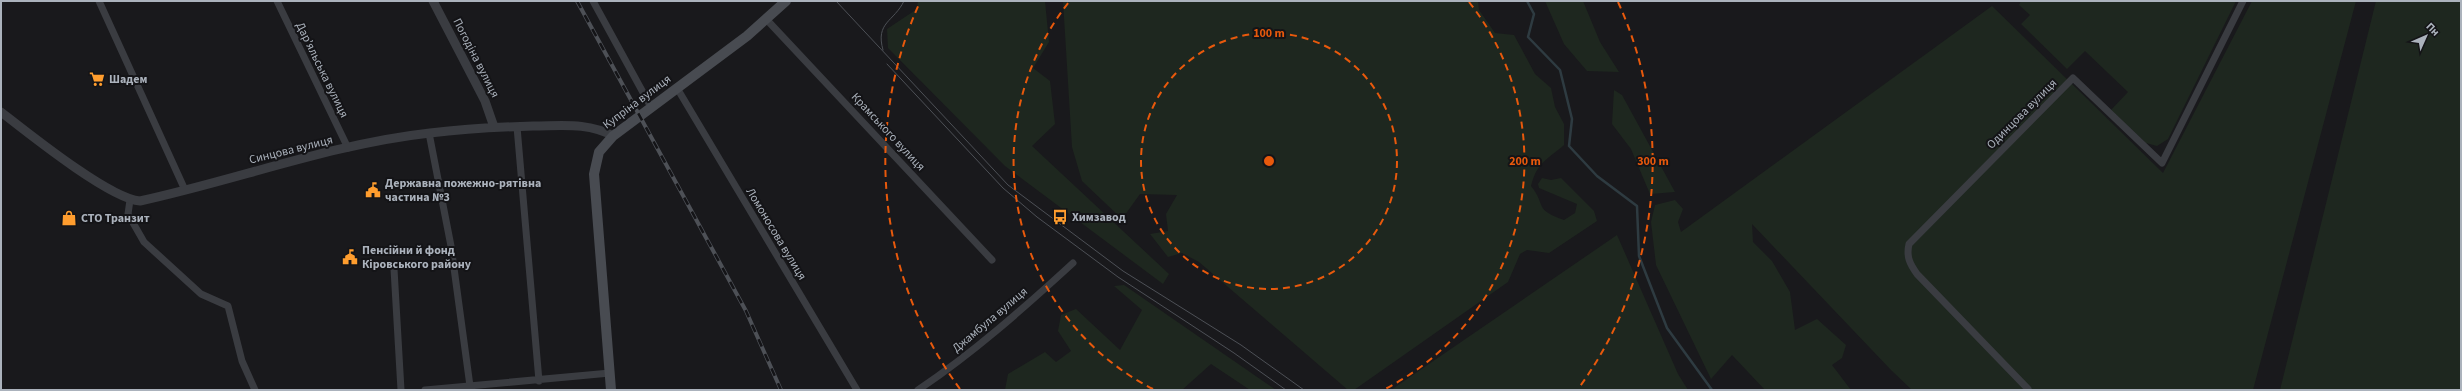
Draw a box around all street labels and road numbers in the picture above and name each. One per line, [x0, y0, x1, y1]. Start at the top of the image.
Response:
street label: Погодіна вулиця [449, 15, 503, 101]
street label: Дар’яльська вулиця [291, 19, 353, 121]
street label: Купріна вулиця [599, 71, 675, 133]
street label: Одинцова вулиця [1983, 75, 2061, 153]
street label: Крамського вулиця [847, 89, 929, 175]
street label: Синцова вулиця [247, 131, 335, 169]
street label: Ломоносова вулиця [742, 185, 810, 283]
street label: Джамбула вулиця [949, 283, 1031, 357]

